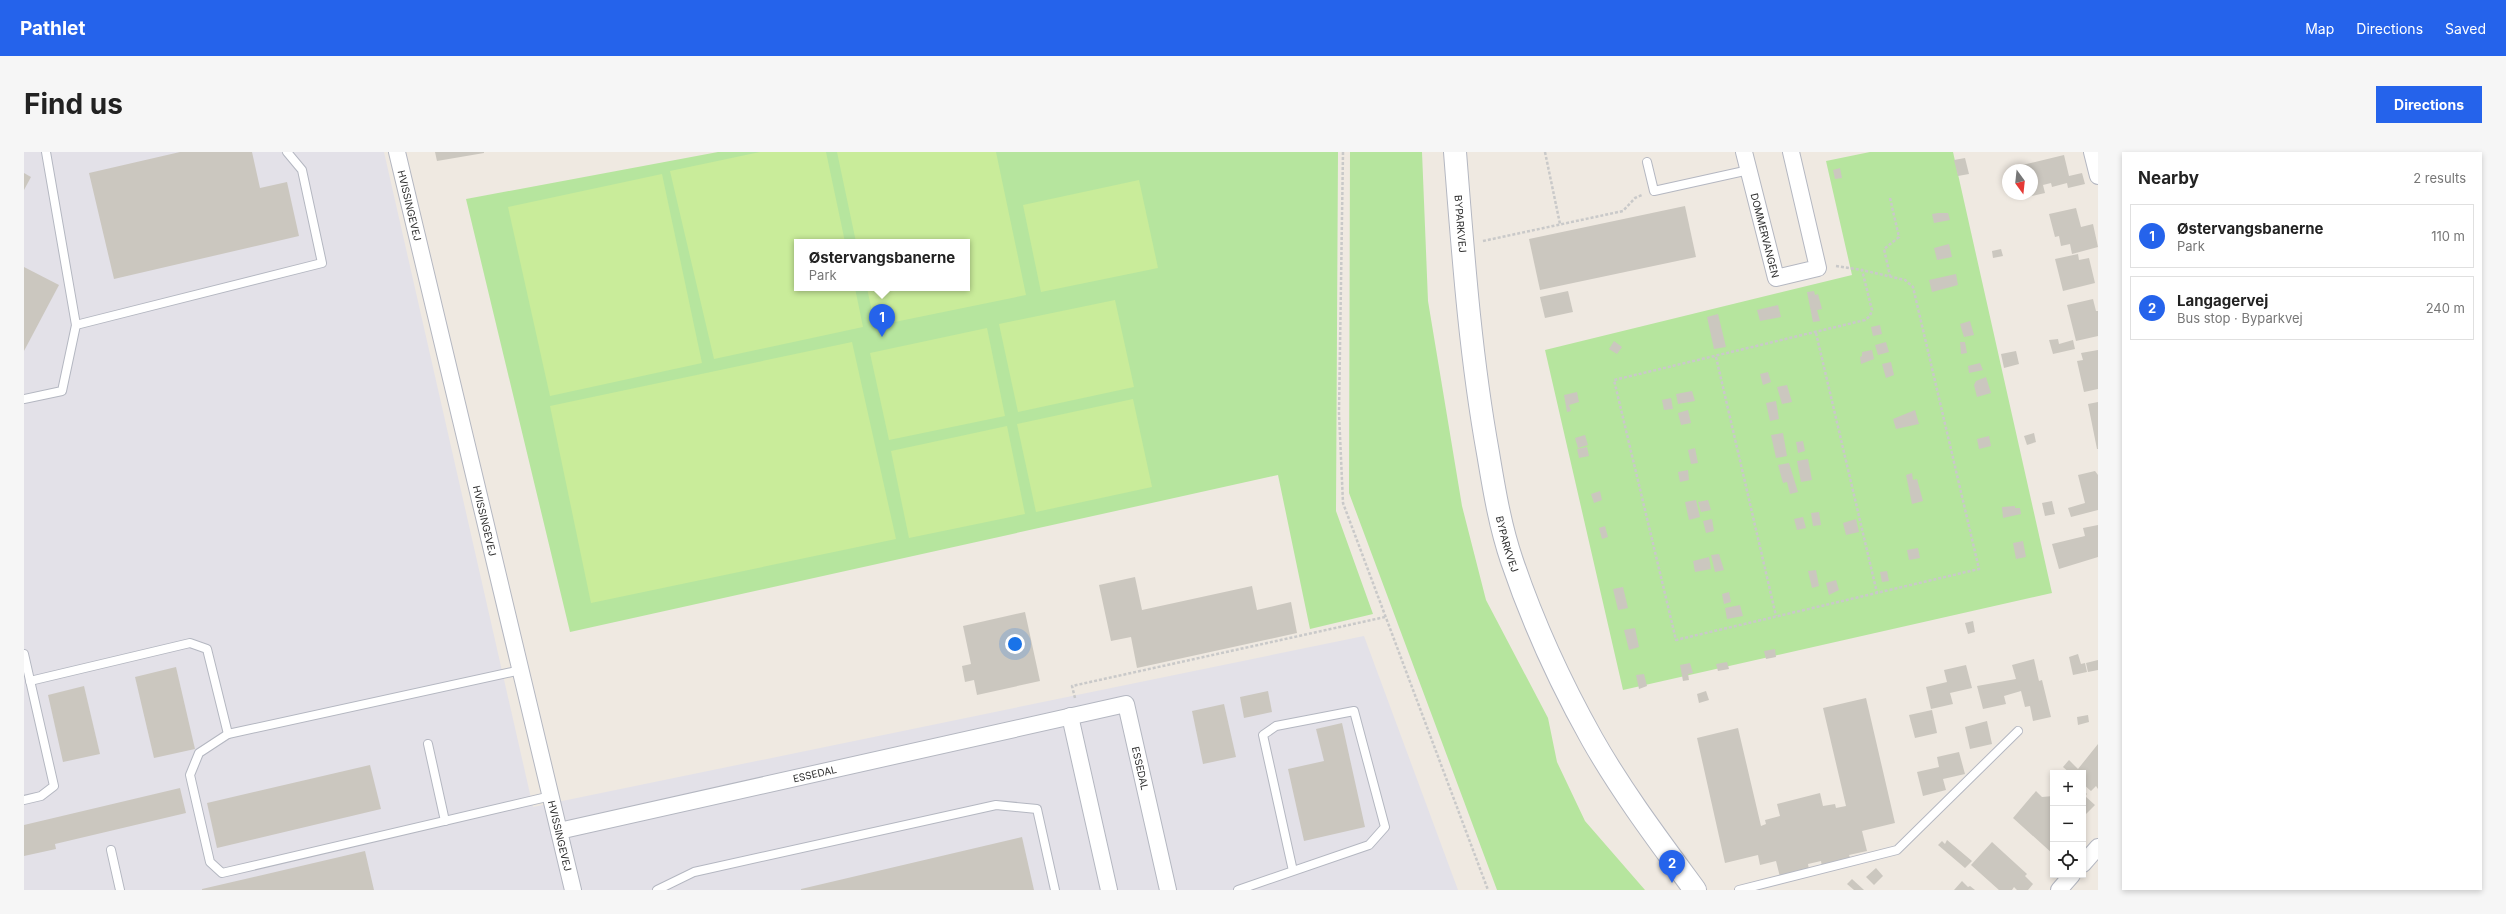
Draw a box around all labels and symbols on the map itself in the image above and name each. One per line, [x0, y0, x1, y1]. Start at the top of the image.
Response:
north arrow [2002, 164, 2038, 200]
street label: HVISSINGEVEJ [396, 169, 424, 242]
street label: DOMMERVANGEN [1749, 192, 1782, 279]
street label: BYPARKVEJ [1452, 195, 1469, 253]
pin: 1 [869, 304, 895, 337]
street label: HVISSINGEVEJ [471, 484, 499, 557]
street label: BYPARKVEJ [1494, 515, 1521, 574]
your location [1005, 634, 1025, 654]
street label: ESSEDAL [1130, 745, 1151, 792]
street label: ESSEDAL [792, 763, 838, 784]
street label: HVISSINGEVEJ [546, 799, 574, 872]
pin: 2 [1659, 850, 1685, 883]

